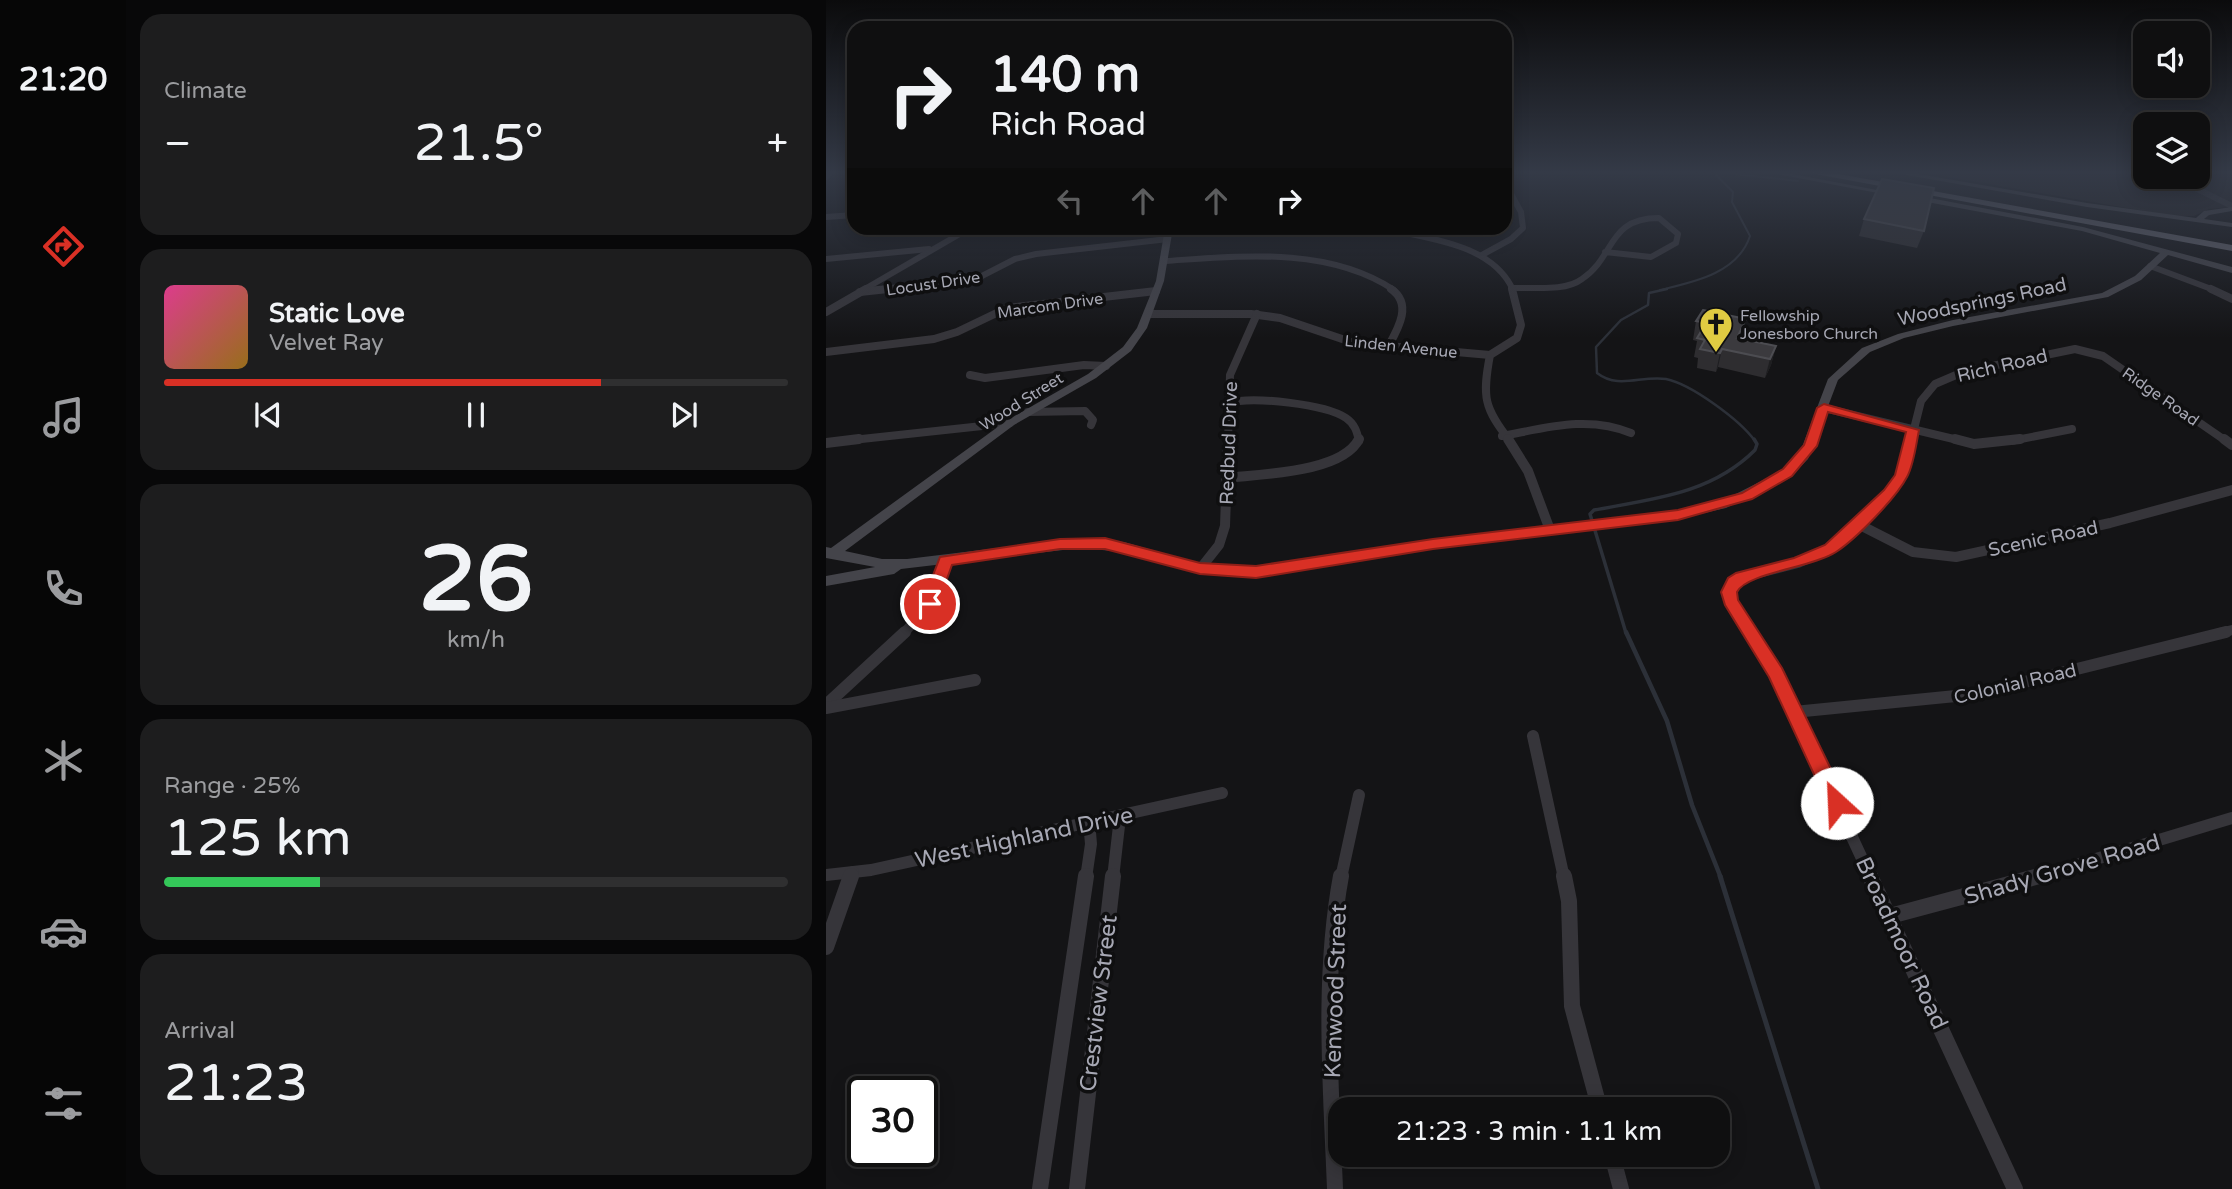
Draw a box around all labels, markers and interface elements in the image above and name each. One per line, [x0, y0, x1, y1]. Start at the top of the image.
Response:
map controls [2133, 21, 2210, 189]
button: sound [2133, 21, 2210, 98]
text: 140 m [990, 46, 1140, 105]
icon: right [875, 49, 966, 140]
text: 21:20 [19, 61, 107, 99]
text: Climate [164, 77, 247, 105]
text: Rich Road [990, 106, 1146, 144]
text: 21.5° [414, 112, 544, 175]
button: layers [2133, 112, 2210, 189]
text: − [164, 121, 191, 167]
text: + [767, 121, 788, 167]
icon: left [1051, 182, 1089, 220]
icon: ahead [1124, 182, 1162, 220]
icon: ahead [1197, 182, 1235, 220]
icon: right [1270, 182, 1308, 220]
icon: directions [39, 222, 88, 271]
street label: Locust Drive [885, 268, 981, 300]
street label: Woodsprings Road [1896, 273, 2069, 331]
street label: Marcom Drive [996, 289, 1104, 323]
text: Static Love [269, 298, 405, 329]
church icon: Fellowship Jonesboro Church [1697, 305, 1735, 354]
place label: Fellowship Jonesboro Church [1740, 306, 1878, 344]
text: Velvet Ray [269, 329, 384, 357]
street label: Linden Avenue [1344, 331, 1458, 363]
street label: Rich Road [1955, 345, 2050, 387]
street label: Ridge Road [2118, 363, 2203, 431]
street label: Wood Street [976, 368, 1067, 435]
street label: Redbud Drive [1216, 381, 1242, 505]
icon: music [39, 393, 88, 442]
icon: previous [249, 396, 287, 434]
icon: pause [457, 396, 495, 434]
icon: next [665, 396, 703, 434]
street label: Scenic Road [1986, 517, 2100, 561]
text: 26 [419, 525, 533, 635]
icon: phone [39, 564, 88, 613]
pin [900, 574, 960, 634]
icon: arrive [911, 585, 949, 623]
text: km/h [447, 626, 505, 654]
street label: Colonial Road [1952, 659, 2079, 709]
icon: climate [39, 736, 88, 785]
position arrow [1800, 766, 1874, 840]
text: Range · 25% [164, 772, 300, 800]
street label: West Highland Drive [913, 801, 1136, 875]
text: 125 km [164, 807, 352, 870]
street label: Shady Grove Road [1961, 829, 2163, 911]
street label: Broadmoor Road [1849, 853, 1953, 1034]
street label: Kenwood Street [1319, 903, 1353, 1079]
icon: car [39, 907, 88, 956]
street label: Crestview Street [1074, 913, 1124, 1093]
text: Arrival [164, 1017, 235, 1045]
text: 21:23 [164, 1052, 308, 1115]
speed limit sign: 30 [847, 1076, 938, 1167]
icon: filters [39, 1079, 88, 1128]
text: 21:23 · 3 min · 1.1 km [1396, 1116, 1662, 1147]

